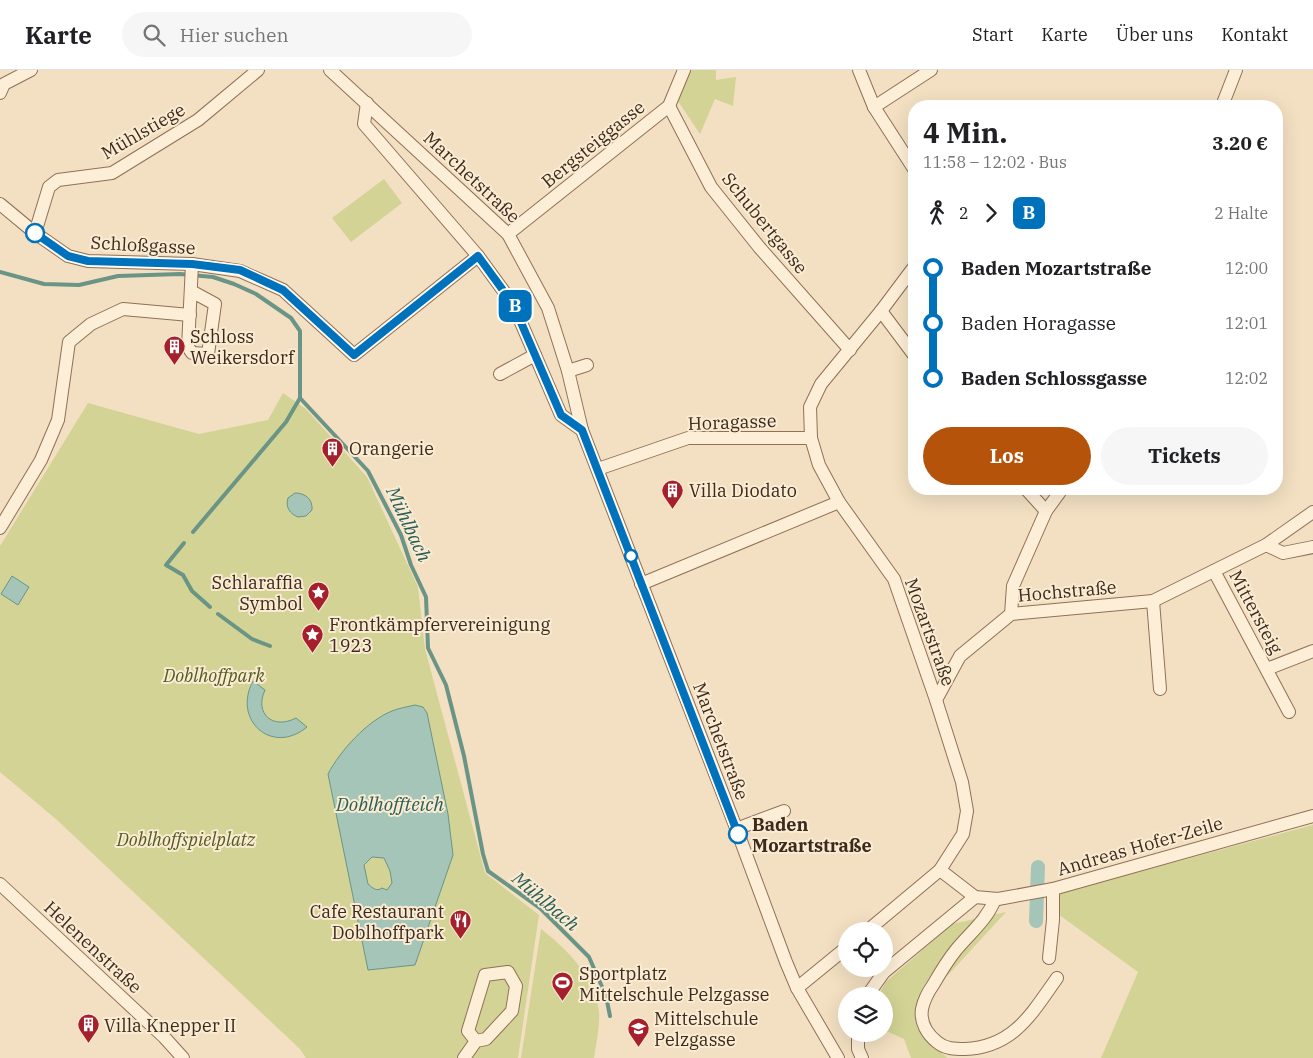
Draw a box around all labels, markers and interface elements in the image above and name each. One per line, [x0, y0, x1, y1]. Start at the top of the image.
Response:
search box [122, 12, 472, 57]
text: Karte [25, 19, 92, 51]
icon: search [140, 21, 168, 49]
text: Hier suchen [180, 23, 289, 47]
text: Start [972, 23, 1013, 46]
text: Karte [1041, 23, 1088, 46]
text: Über uns [1116, 23, 1193, 46]
text: Kontakt [1221, 23, 1288, 46]
street label: Bergsteiggasse [537, 95, 649, 193]
street label: Mühlstiege [97, 98, 189, 164]
text: 4 Min. [923, 114, 1007, 151]
street label: Marchetstraße [419, 126, 525, 228]
text: 3.20 € [1212, 131, 1268, 155]
text: 11:58 – 12:02 · Bus [923, 152, 1067, 172]
street label: Schubertgasse [717, 168, 813, 278]
icon: walk [923, 199, 951, 227]
icon: forward [977, 199, 1005, 227]
text: B [1023, 201, 1035, 224]
text: 2 [959, 203, 969, 223]
text: 2 Halte [1214, 203, 1268, 223]
unlabelled marker [25, 223, 45, 243]
street label: Schloßgasse [90, 231, 196, 259]
text: Baden Mozartstraße [961, 256, 1151, 280]
text: 12:00 [1225, 258, 1268, 278]
line badge: B [499, 290, 531, 322]
text: B [509, 294, 521, 317]
text: Baden Horagasse [961, 311, 1116, 335]
text: 12:01 [1225, 313, 1268, 333]
place label: Schloss Weikersdorf [190, 325, 296, 369]
building icon: Schloss Weikersdorf [162, 334, 186, 365]
text: Baden Schlossgasse [961, 366, 1147, 390]
text: 12:02 [1225, 368, 1268, 388]
street label: Horagasse [687, 409, 777, 435]
button: Los [923, 427, 1091, 485]
button: Tickets [1101, 427, 1268, 485]
building icon: Orangerie [321, 436, 345, 467]
place label: Orangerie [349, 437, 434, 460]
building icon: Villa Diodato [661, 478, 685, 509]
place label: Villa Diodato [689, 479, 797, 502]
water label: Mühlbach [381, 482, 437, 566]
unlabelled marker [624, 549, 638, 563]
street label: Mittersteig [1224, 566, 1288, 658]
place label: Schlaraffia Symbol [212, 571, 303, 615]
street label: Mozartstraße [900, 575, 960, 689]
street label: Hochstraße [1017, 575, 1117, 607]
place icon: Schlaraffia Symbol [307, 580, 331, 611]
place label: Frontkämpfervereinigung 1923 [329, 613, 551, 657]
place icon: Frontkämpfervereinigung 1923 [301, 622, 325, 653]
park label: Doblhoffpark [162, 664, 265, 687]
street label: Marchetstraße [688, 679, 754, 803]
water label: Doblhoffteich [335, 792, 444, 816]
street label: Andreas Hofer-Zeile [1055, 811, 1225, 881]
place label: Baden Mozartstraße [752, 813, 872, 857]
marker: Baden Mozartstraße [728, 824, 748, 844]
park label: Doblhoffspielplatz [116, 828, 256, 851]
water label: Mühlbach [507, 865, 585, 936]
street label: Helenenstraße [39, 896, 147, 998]
place label: Cafe Restaurant Doblhoffpark [310, 900, 444, 944]
restaurant icon: Cafe Restaurant Doblhoffpark [448, 909, 472, 940]
map controls [838, 922, 893, 1042]
button: locate [838, 922, 893, 977]
place label: Sportplatz Mittelschule Pelzgasse [579, 962, 769, 1006]
sports icon: Sportplatz Mittelschule Pelzgasse [551, 971, 575, 1002]
button: layers [838, 987, 893, 1042]
place label: Mittelschule Pelzgasse [654, 1007, 758, 1051]
building icon: Villa Knepper II [76, 1013, 100, 1044]
place label: Villa Knepper II [104, 1014, 236, 1037]
school or university icon: Mittelschule Pelzgasse [626, 1016, 650, 1047]

